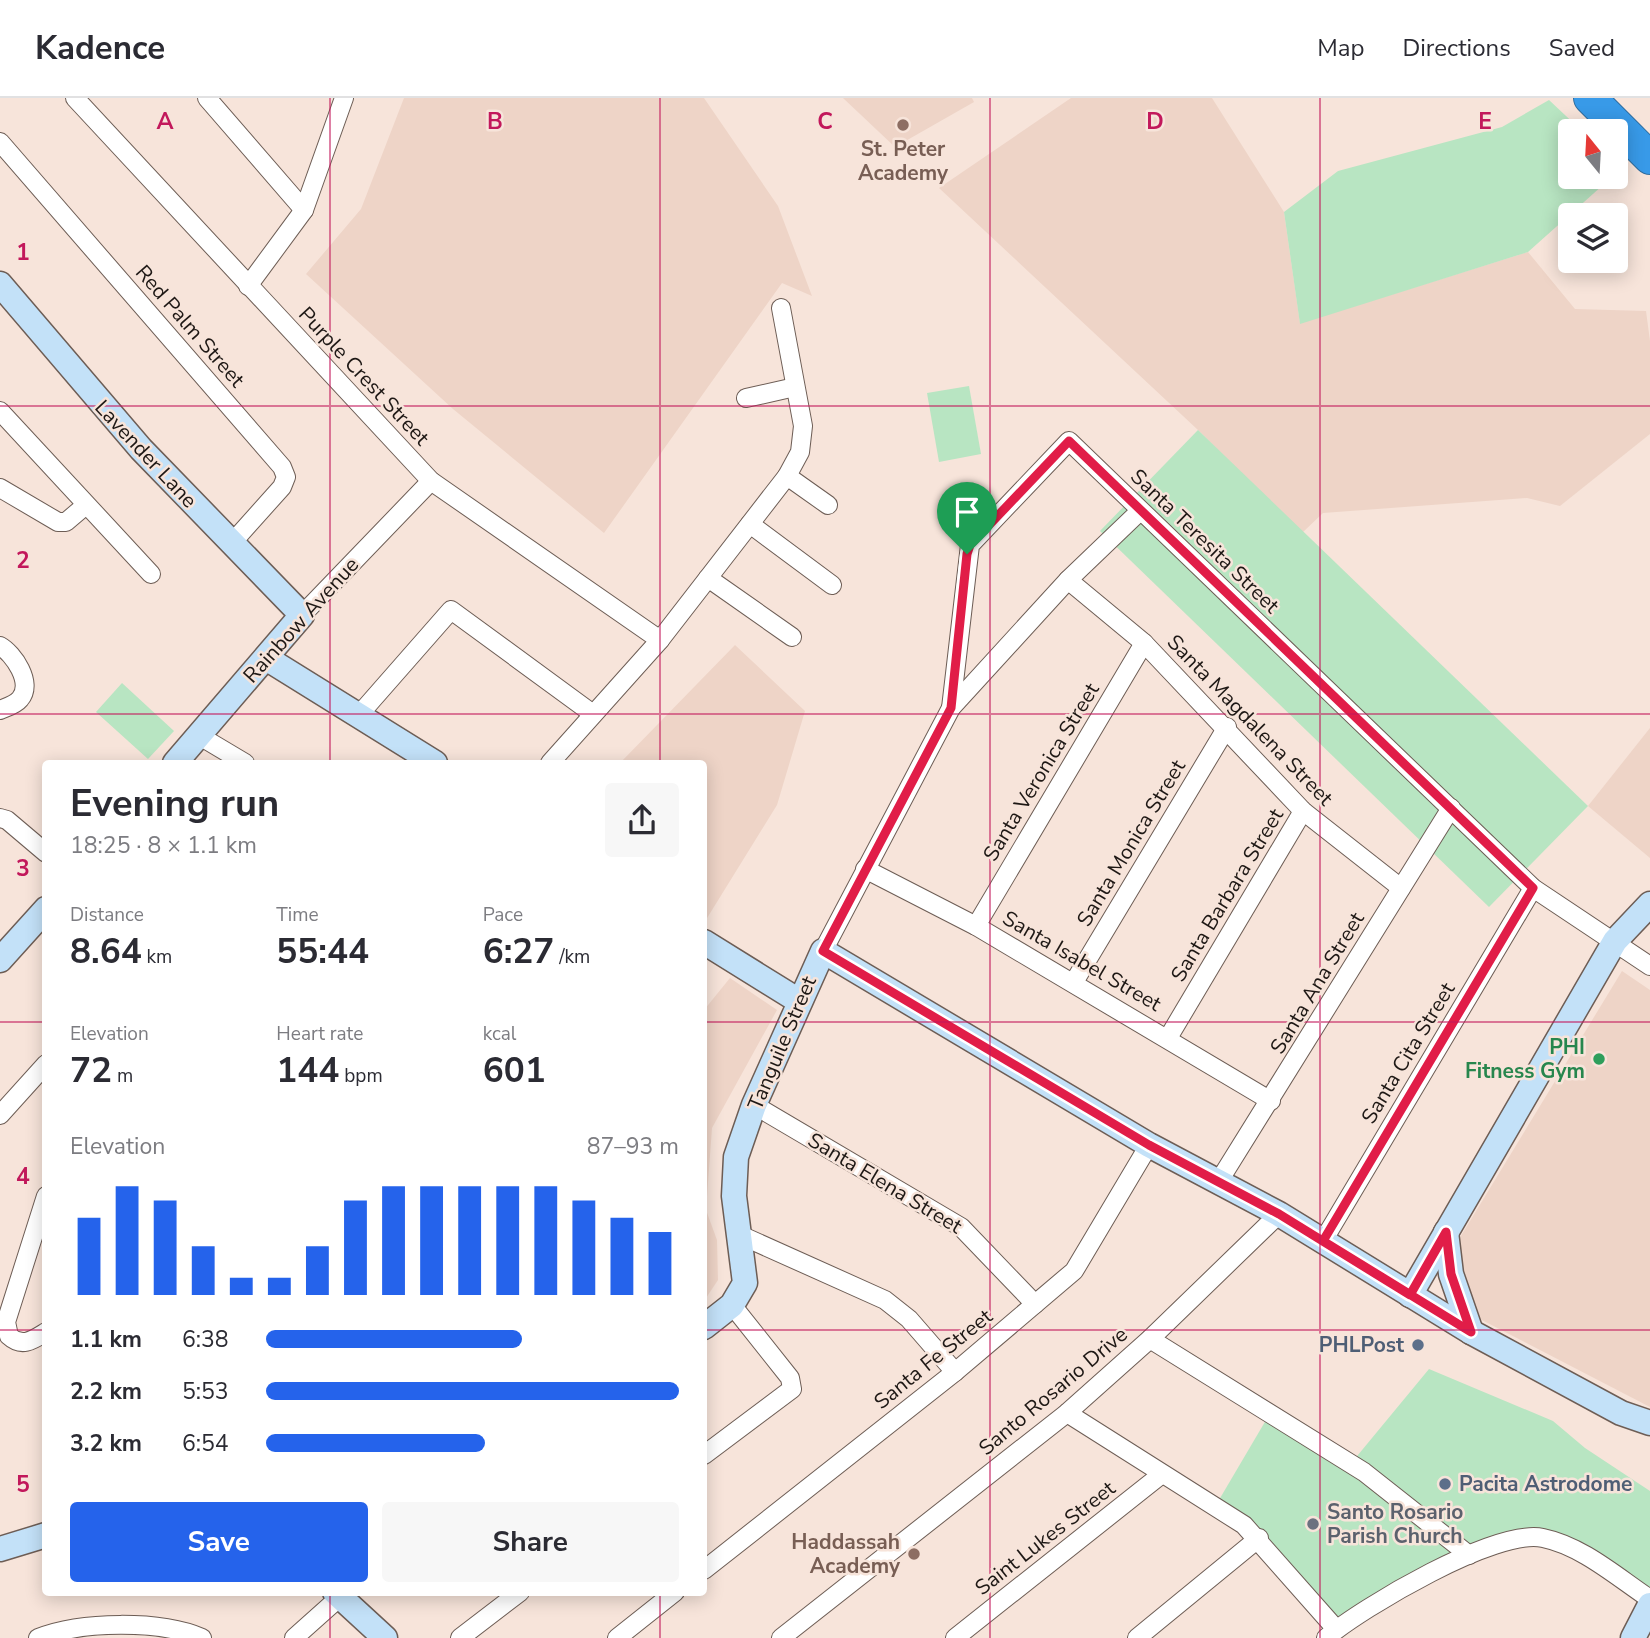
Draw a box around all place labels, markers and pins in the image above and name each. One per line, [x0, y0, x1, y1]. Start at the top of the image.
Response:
marker: St. Peter Academy [895, 117, 911, 133]
place label: St. Peter Academy [858, 135, 949, 187]
pin [937, 482, 997, 554]
place label: PHI Fitness Gym [1465, 1033, 1585, 1085]
marker: PHI Fitness Gym [1591, 1051, 1607, 1067]
place label: PHLPost [1319, 1331, 1405, 1359]
marker: PHLPost [1410, 1337, 1426, 1353]
place label: Pacita Astrodome [1459, 1470, 1633, 1498]
marker: Pacita Astrodome [1437, 1476, 1453, 1492]
place label: Santo Rosario Parish Church [1327, 1498, 1463, 1550]
marker: Santo Rosario Parish Church [1305, 1516, 1321, 1532]
place label: Haddassah Academy [791, 1528, 901, 1580]
marker: Haddassah Academy [906, 1546, 922, 1562]

